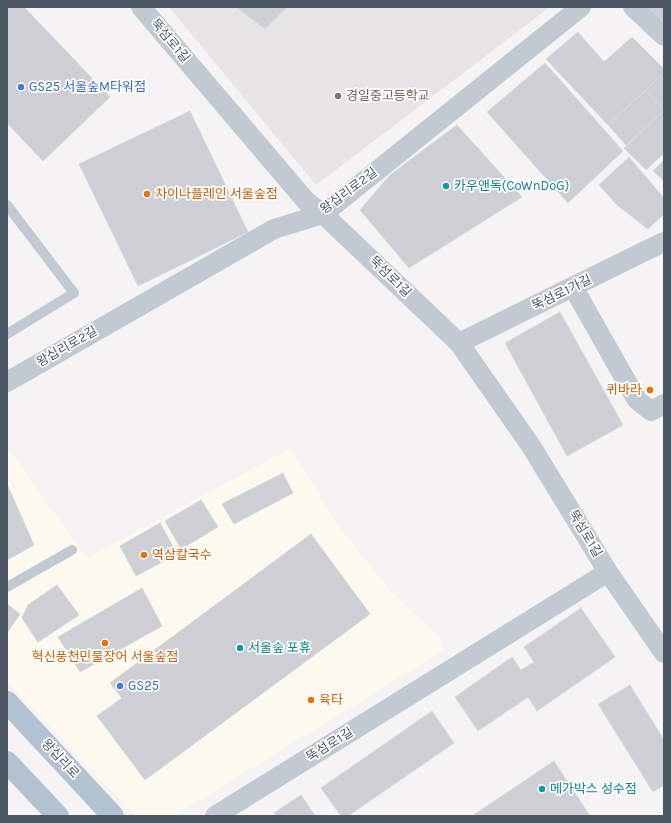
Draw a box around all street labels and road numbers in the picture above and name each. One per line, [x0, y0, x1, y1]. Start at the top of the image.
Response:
street label: 뚝섬로1길 [147, 16, 193, 66]
street label: 왕십리로2길 [317, 165, 381, 217]
street label: 뚝섬로1길 [366, 253, 414, 301]
street label: 뚝섬로1가길 [530, 272, 594, 314]
street label: 왕십리로2길 [34, 323, 100, 371]
street label: 뚝섬로1길 [565, 508, 605, 560]
street label: 뚝섬로1길 [304, 725, 356, 765]
street label: 왕십리로 [38, 736, 82, 782]

